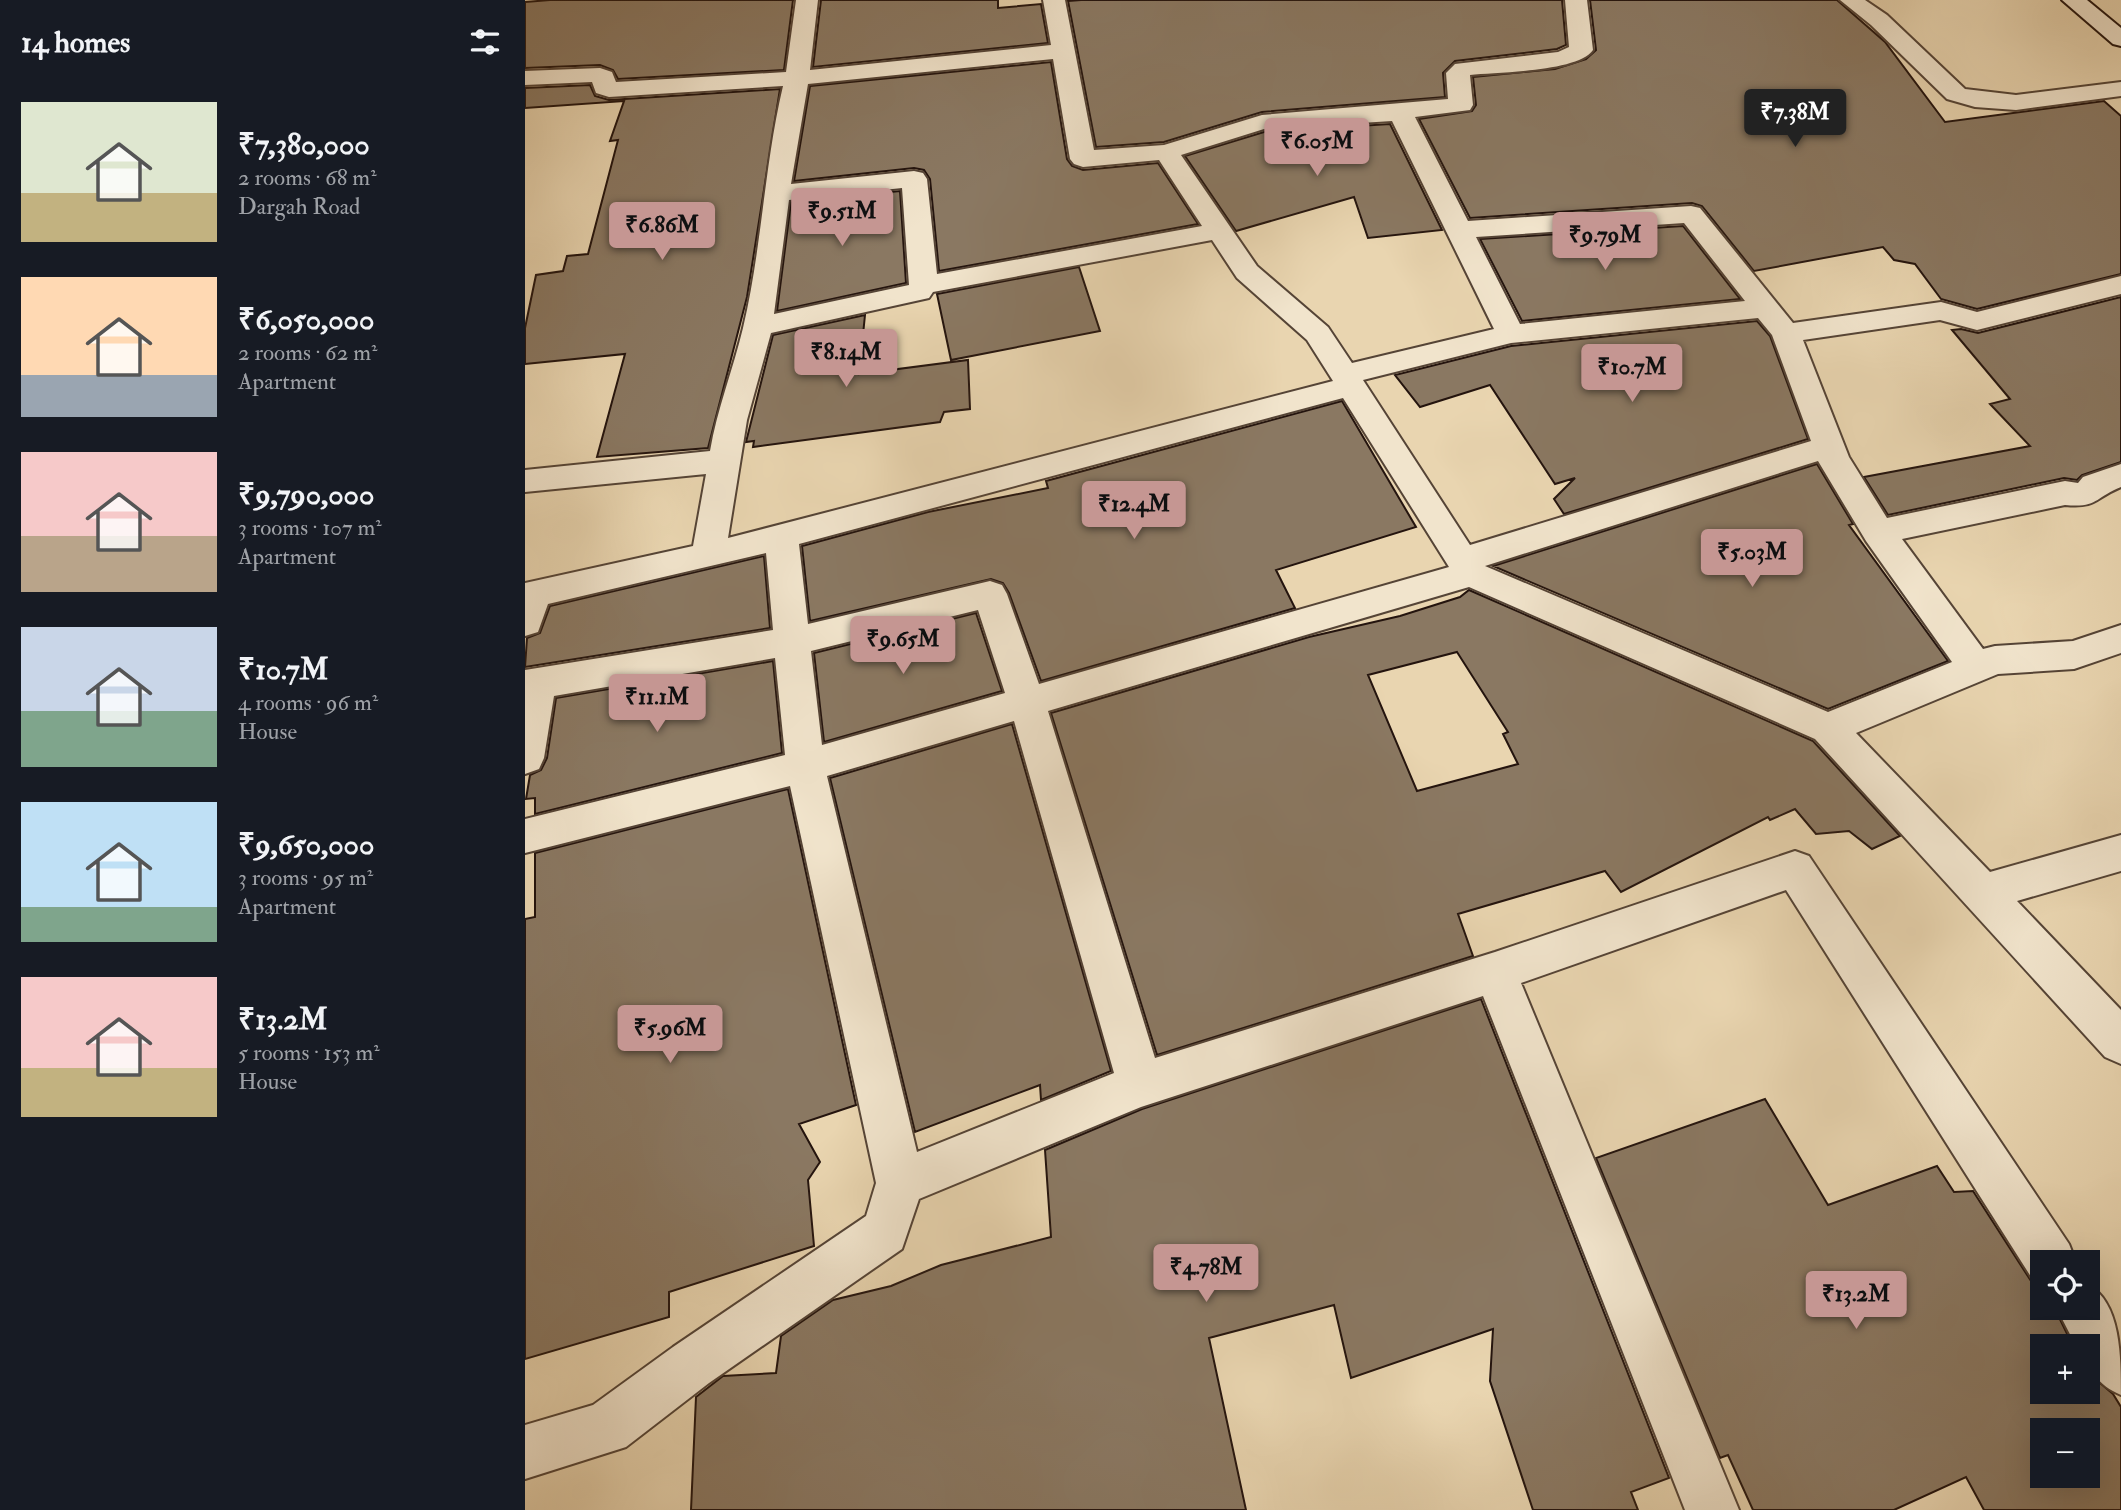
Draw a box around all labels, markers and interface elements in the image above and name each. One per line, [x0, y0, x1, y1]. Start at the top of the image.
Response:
icon: filters [466, 23, 504, 61]
text: 14 homes [21, 24, 130, 61]
pin: ₹7.38M [1738, 90, 1852, 149]
text: ₹7.38M [1760, 97, 1830, 126]
pin: ₹6.05M [1260, 118, 1374, 178]
text: ₹7,380,000 [238, 126, 370, 163]
text: ₹6.05M [1280, 126, 1354, 155]
icon: home [77, 130, 161, 214]
text: 2 rooms · 68 m² [238, 163, 377, 192]
pin: ₹9.51M [785, 188, 899, 248]
text: Dargah Road [238, 192, 360, 221]
text: ₹9.51M [807, 196, 877, 225]
pin: ₹6.86M [605, 202, 719, 262]
text: ₹6.86M [625, 210, 699, 239]
pin: ₹9.79M [1548, 212, 1662, 272]
text: ₹9.79M [1568, 220, 1642, 249]
text: ₹6,050,000 [238, 301, 374, 338]
icon: home [77, 305, 161, 389]
pin: ₹8.14M [789, 330, 903, 389]
text: ₹8.14M [810, 337, 882, 366]
text: 2 rooms · 62 m² [238, 338, 377, 367]
pin: ₹10.7M [1575, 344, 1689, 404]
text: ₹10.7M [1597, 352, 1667, 381]
text: Apartment [238, 367, 336, 396]
text: ₹9,790,000 [238, 476, 374, 513]
icon: home [77, 480, 161, 564]
pin: ₹12.4M [1077, 482, 1191, 541]
text: ₹12.4M [1098, 489, 1170, 518]
text: 3 rooms · 107 m² [238, 513, 382, 542]
pin: ₹5.03M [1695, 530, 1809, 589]
text: ₹5.03M [1717, 537, 1787, 566]
text: Apartment [238, 542, 336, 571]
pin: ₹9.65M [846, 616, 960, 676]
text: ₹9.65M [866, 624, 940, 653]
text: ₹10.7M [238, 651, 329, 688]
icon: home [77, 655, 161, 739]
pin: ₹11.1M [600, 674, 714, 734]
text: ₹11.1M [625, 682, 689, 711]
text: 4 rooms · 96 m² [238, 688, 378, 717]
text: House [238, 717, 297, 746]
text: ₹9,650,000 [238, 826, 374, 863]
icon: home [77, 830, 161, 914]
text: 3 rooms · 95 m² [238, 863, 373, 892]
text: Apartment [238, 892, 336, 921]
text: ₹13.2M [238, 1001, 327, 1038]
icon: home [77, 1005, 161, 1089]
pin: ₹5.96M [613, 1006, 727, 1065]
text: ₹5.96M [634, 1013, 706, 1042]
text: 5 rooms · 153 m² [238, 1038, 380, 1067]
text: House [238, 1067, 297, 1096]
pin: ₹4.78M [1149, 1244, 1263, 1304]
map controls [2030, 1250, 2100, 1488]
button: locate [2030, 1250, 2100, 1320]
text: ₹4.78M [1169, 1252, 1243, 1281]
pin: ₹13.2M [1799, 1272, 1913, 1331]
text: ₹13.2M [1822, 1279, 1890, 1308]
button: + [2030, 1334, 2100, 1404]
button: − [2030, 1418, 2100, 1488]

